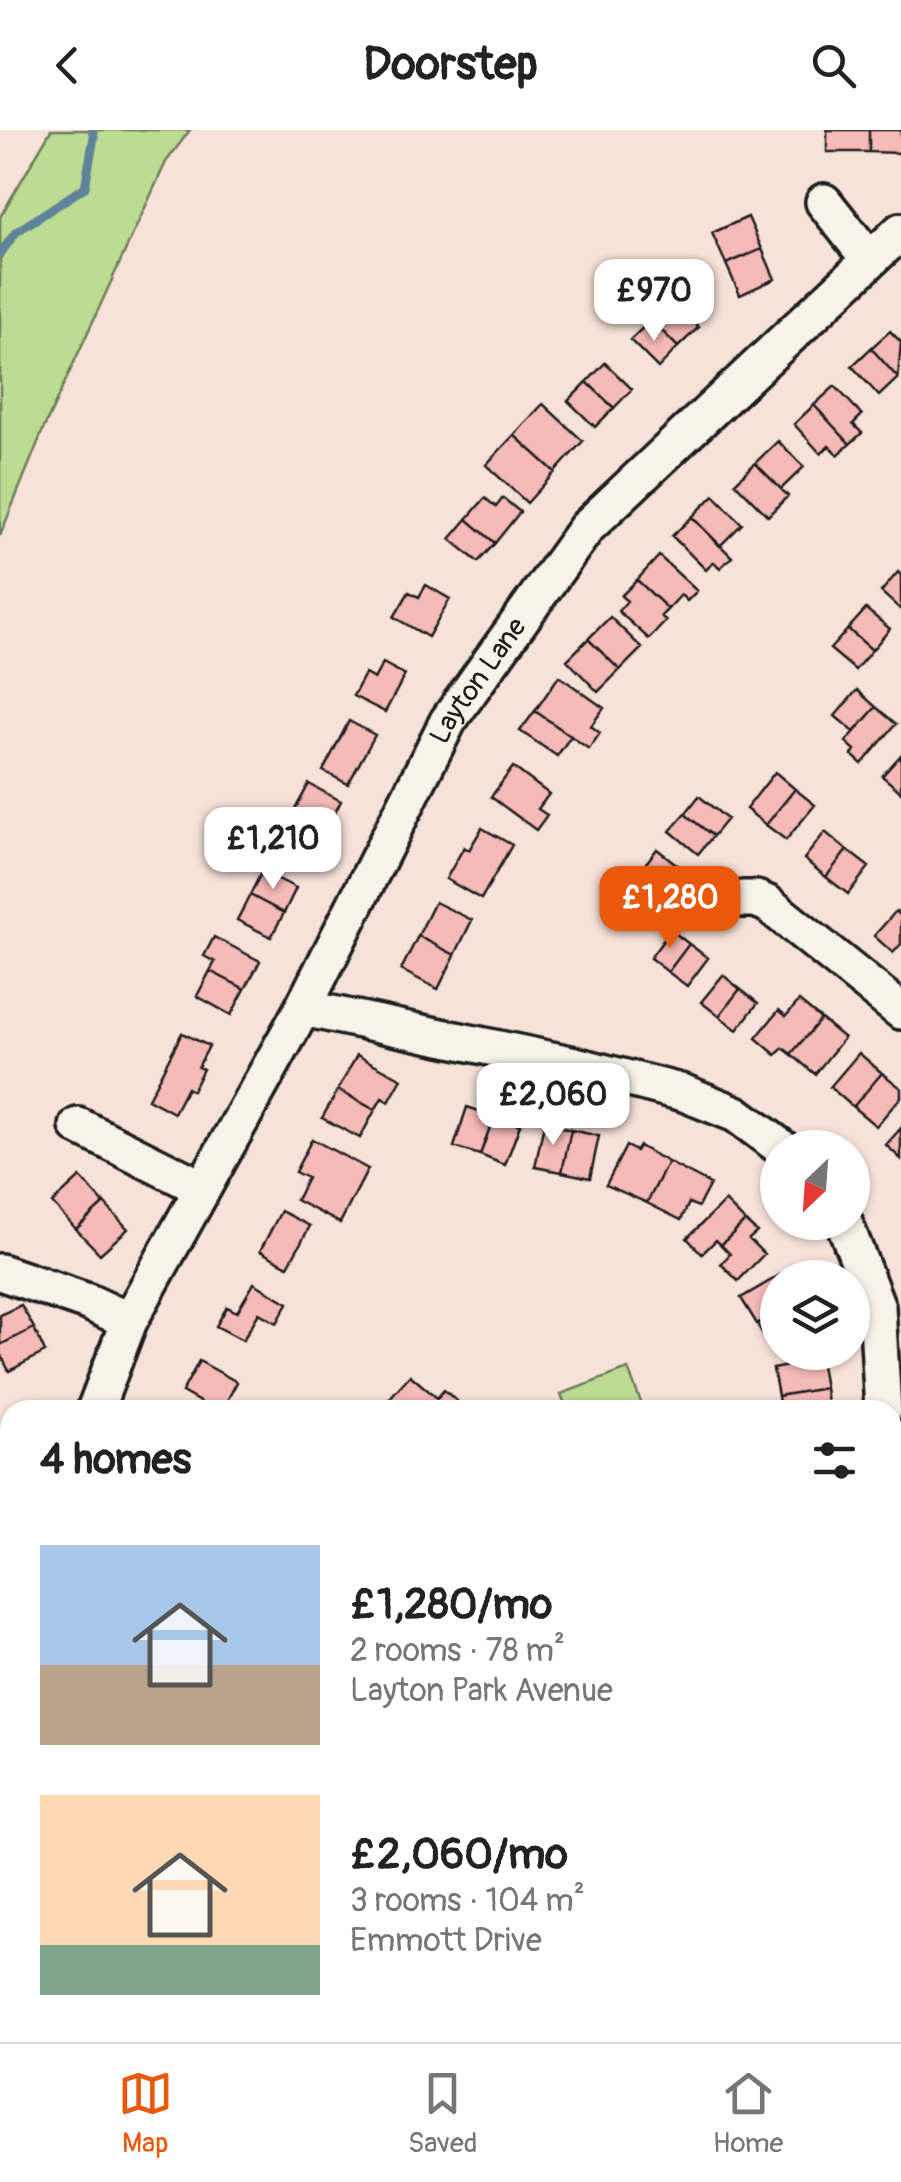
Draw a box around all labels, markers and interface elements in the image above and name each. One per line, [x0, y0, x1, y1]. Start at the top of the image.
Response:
text: Doorstep [363, 37, 538, 93]
icon: back [40, 38, 95, 93]
icon: search [806, 38, 861, 93]
pin: £970 [595, 259, 713, 344]
text: £970 [616, 271, 692, 311]
street label: Layton Lane [422, 610, 534, 750]
pin: £1,210 [192, 807, 354, 892]
text: £1,210 [226, 819, 320, 859]
pin: £1,280 [589, 866, 751, 951]
text: £1,280 [621, 878, 719, 918]
pin: £2,060 [472, 1063, 634, 1148]
text: £2,060 [499, 1075, 607, 1115]
north arrow [760, 1130, 870, 1240]
map controls [760, 1130, 870, 1370]
button: layers [760, 1260, 870, 1370]
icon: filters [807, 1433, 862, 1488]
text: 4 homes [40, 1434, 191, 1486]
text: £1,280/mo [350, 1579, 552, 1631]
icon: home [120, 1585, 240, 1705]
text: 2 rooms · 78 m² [350, 1631, 565, 1671]
text: Layton Park Avenue [350, 1671, 613, 1711]
text: £2,060/mo [350, 1829, 568, 1881]
icon: home [120, 1835, 240, 1955]
text: 3 rooms · 104 m² [350, 1881, 585, 1921]
text: Emmott Drive [350, 1921, 542, 1961]
tab: Map [118, 2066, 173, 2161]
tab: Saved [408, 2066, 477, 2161]
tab: Home [713, 2066, 783, 2161]

